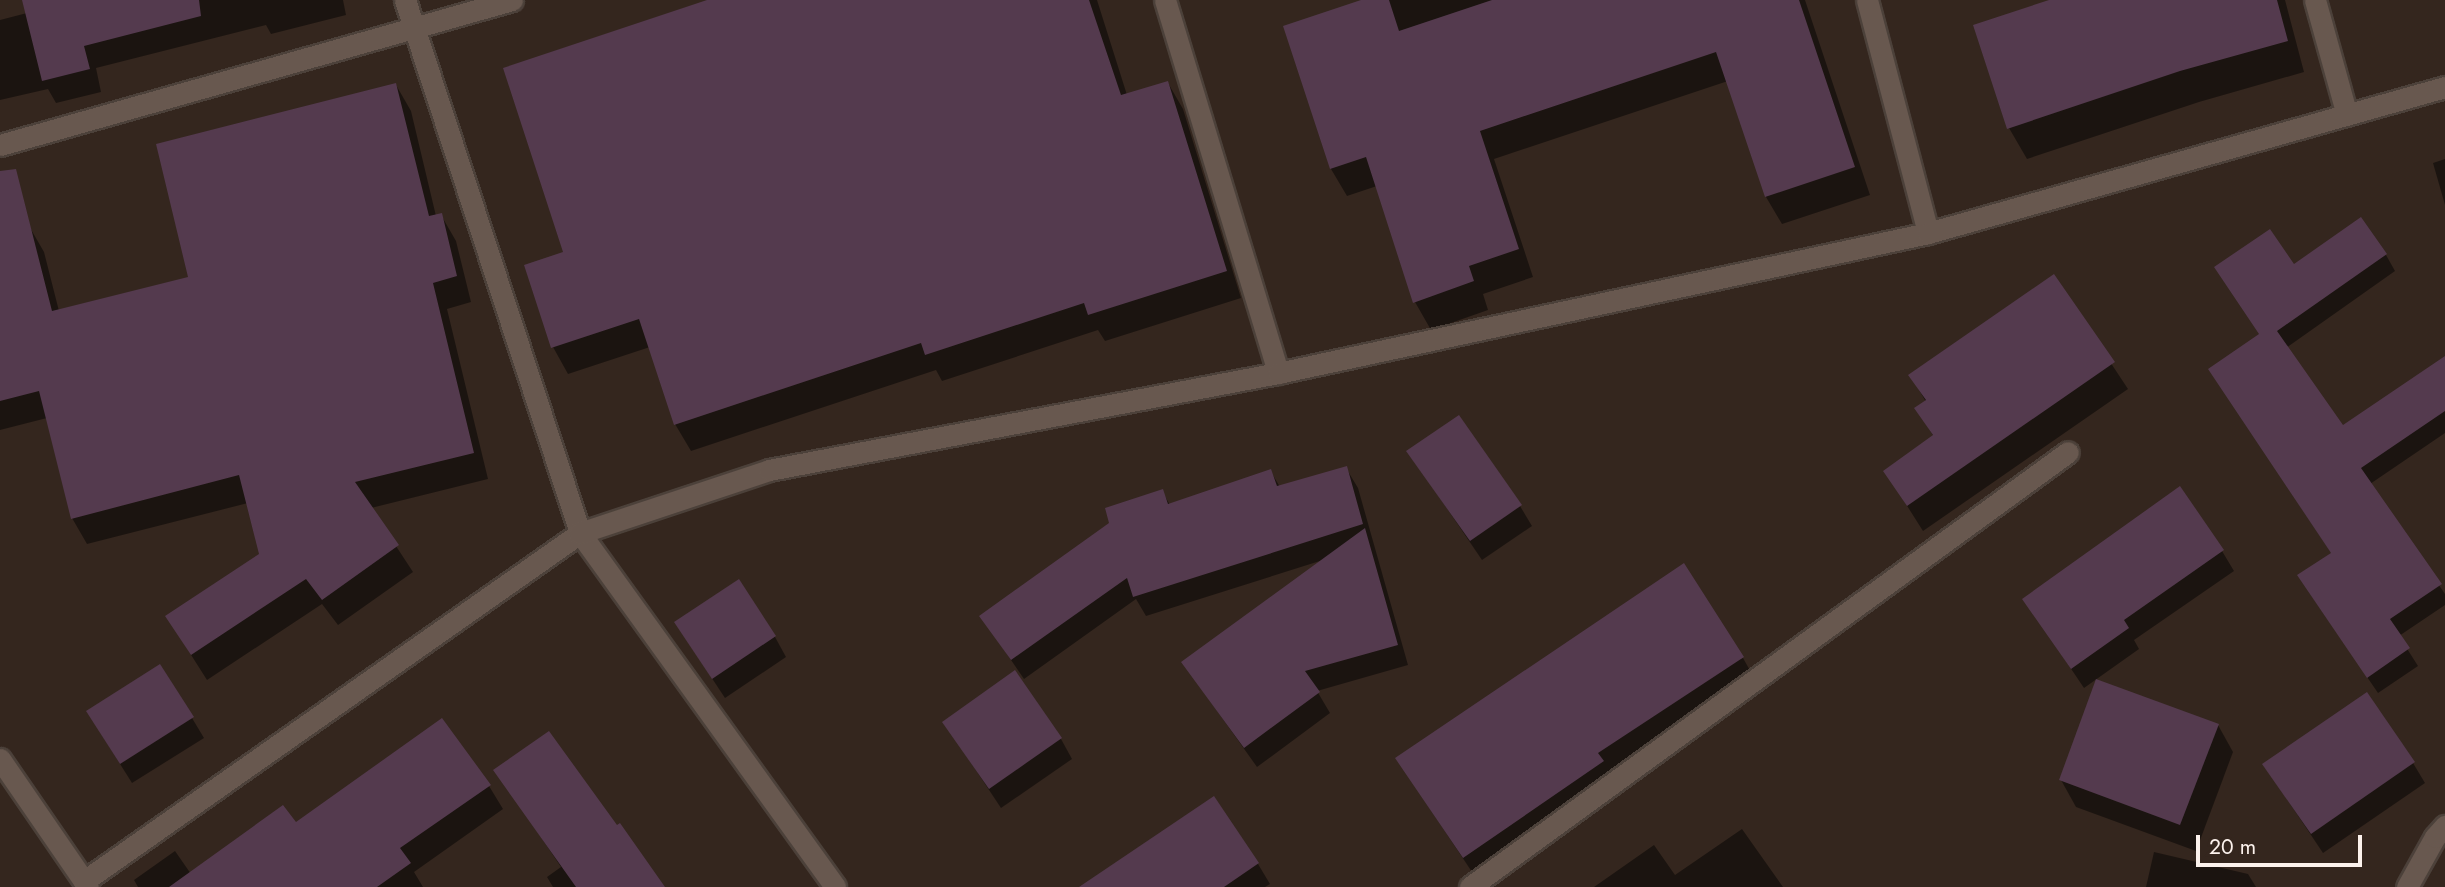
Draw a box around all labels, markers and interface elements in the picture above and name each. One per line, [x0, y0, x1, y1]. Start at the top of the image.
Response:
scale bar [2200, 820, 2366, 864]
text: 20 m [2209, 832, 2256, 862]

